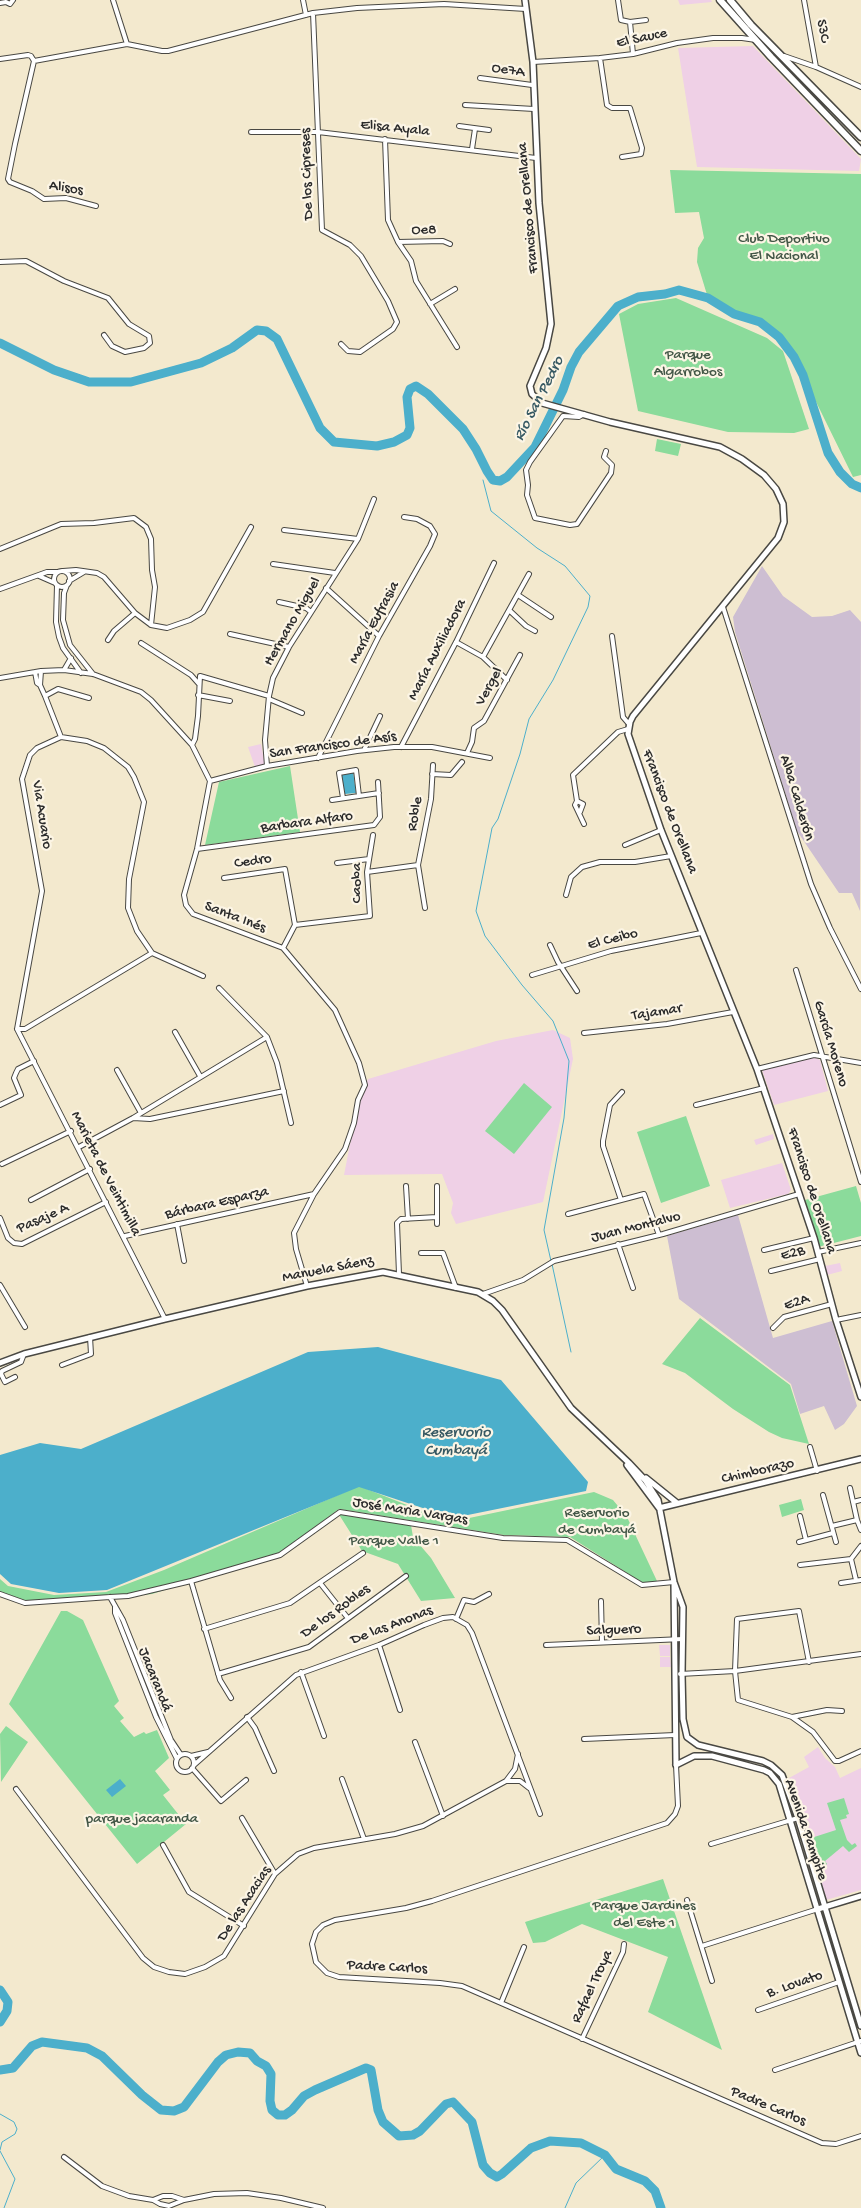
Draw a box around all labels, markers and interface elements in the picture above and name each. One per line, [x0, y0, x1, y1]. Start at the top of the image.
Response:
street label: S3C [811, 18, 833, 44]
street label: El Sauce [615, 25, 669, 53]
street label: Oe7A [490, 60, 526, 82]
street label: Elisa Ayala [360, 116, 430, 142]
street label: De los Cipreses [297, 128, 319, 220]
street label: Francisco de Orellana [514, 142, 544, 274]
street label: Alisos [48, 177, 84, 201]
street label: Oe8 [411, 222, 437, 240]
park label: Club Deportivo El Nacional [738, 231, 830, 266]
park label: Parque Algarrobos [654, 347, 722, 382]
water label: Río San Pedro [511, 354, 569, 444]
street label: Hermano Miguel [260, 574, 326, 670]
street label: María Eufrasia [346, 579, 404, 667]
street label: María Auxiliadora [405, 596, 471, 704]
street label: Vergel [472, 665, 508, 709]
street label: San Francisco de Asís [268, 728, 398, 764]
street label: Francisco de Orellana [637, 747, 701, 877]
street label: Alba Calderón [774, 753, 818, 843]
street label: Via Acuario [27, 779, 55, 851]
street label: Roble [404, 795, 428, 833]
street label: Barbara Alfaro [260, 808, 354, 838]
street label: Cedro [233, 850, 273, 874]
street label: Caoba [349, 863, 367, 903]
street label: Santa Inés [202, 898, 268, 938]
street label: El Ceibo [586, 925, 640, 955]
street label: García Moreno [808, 999, 852, 1089]
street label: Tajamar [630, 1000, 684, 1026]
street label: Marieta de Veintimilla [66, 1109, 144, 1239]
street label: Francisco de Orellana [782, 1126, 840, 1256]
street label: Bárbara Esparza [164, 1183, 270, 1225]
street label: Pasaje A [14, 1200, 72, 1238]
street label: Juan Montalvo [589, 1208, 683, 1248]
street label: E2B [779, 1242, 807, 1266]
street label: Manuela Sáenz [281, 1252, 375, 1288]
street label: E2A [782, 1290, 812, 1316]
water label: Reservorio Cumbayá [421, 1424, 491, 1462]
street label: Chimborazo [720, 1455, 796, 1489]
street label: José Maria Vargas [351, 1494, 469, 1530]
park label: Reservorio de Cumbayá [558, 1505, 636, 1540]
park label: Parque Valle 1 [349, 1533, 439, 1551]
street label: De los Robles [298, 1581, 374, 1643]
street label: De las Anonas [348, 1602, 436, 1650]
street label: Salguero [586, 1621, 642, 1641]
street label: Jacarandá [133, 1645, 175, 1715]
street label: Avenida Pampite [779, 1777, 831, 1883]
park label: parque jacaranda [86, 1811, 198, 1829]
street label: De las Acacias [214, 1863, 276, 1945]
park label: Parque Jardines del Este 1 [592, 1898, 696, 1933]
street label: Rafael Troya [568, 1948, 618, 2026]
street label: Padre Carlos [346, 1957, 428, 1979]
street label: B. Lovato [765, 1967, 825, 2003]
street label: Padre Carlos [727, 2083, 809, 2131]

